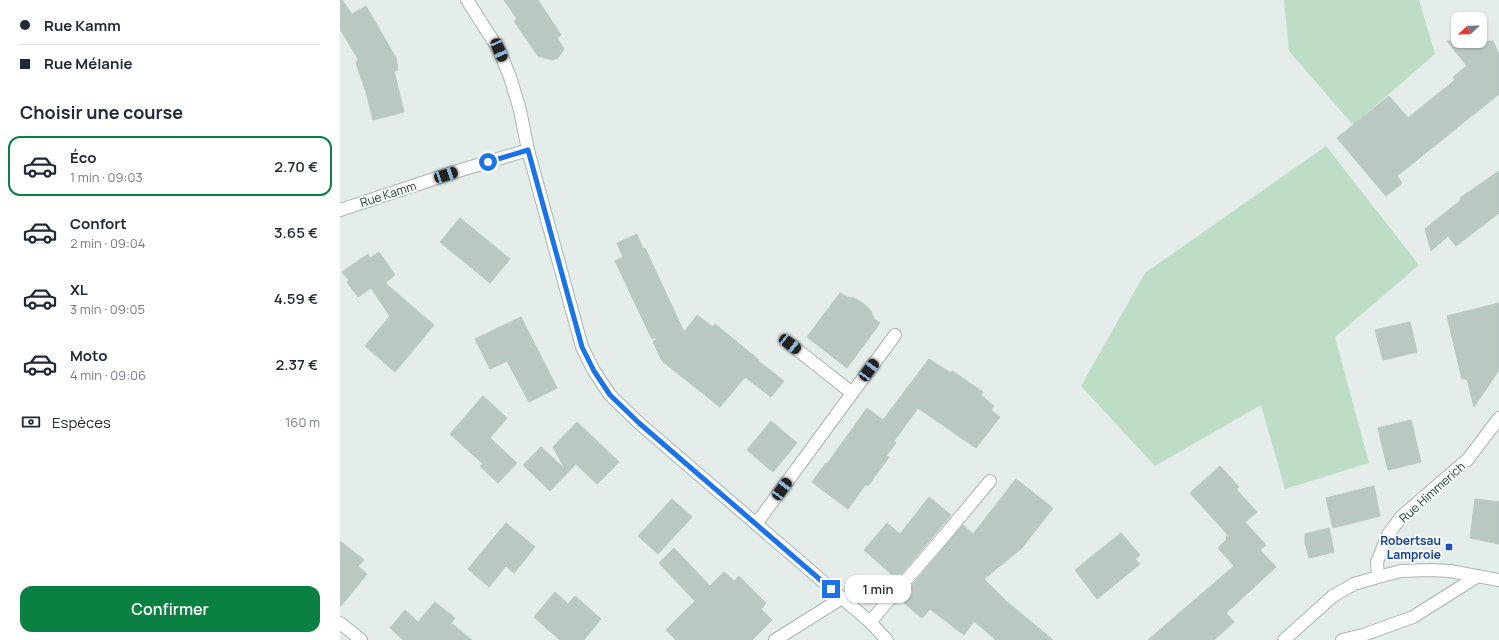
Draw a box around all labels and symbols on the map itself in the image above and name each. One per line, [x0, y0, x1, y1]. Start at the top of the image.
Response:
north arrow [1451, 12, 1487, 48]
car [489, 37, 509, 63]
route start [479, 153, 497, 171]
car [433, 166, 459, 184]
street label: Rue Kamm [358, 177, 418, 211]
car [777, 332, 803, 356]
car [857, 357, 881, 383]
street label: Rue Himmerich [1395, 458, 1469, 526]
car [770, 476, 794, 502]
place label: Robertsau Lamproie [1380, 532, 1441, 563]
marker: Robertsau Lamproie [1444, 542, 1454, 552]
callout: 1 min [845, 575, 911, 603]
route end [822, 580, 840, 598]

